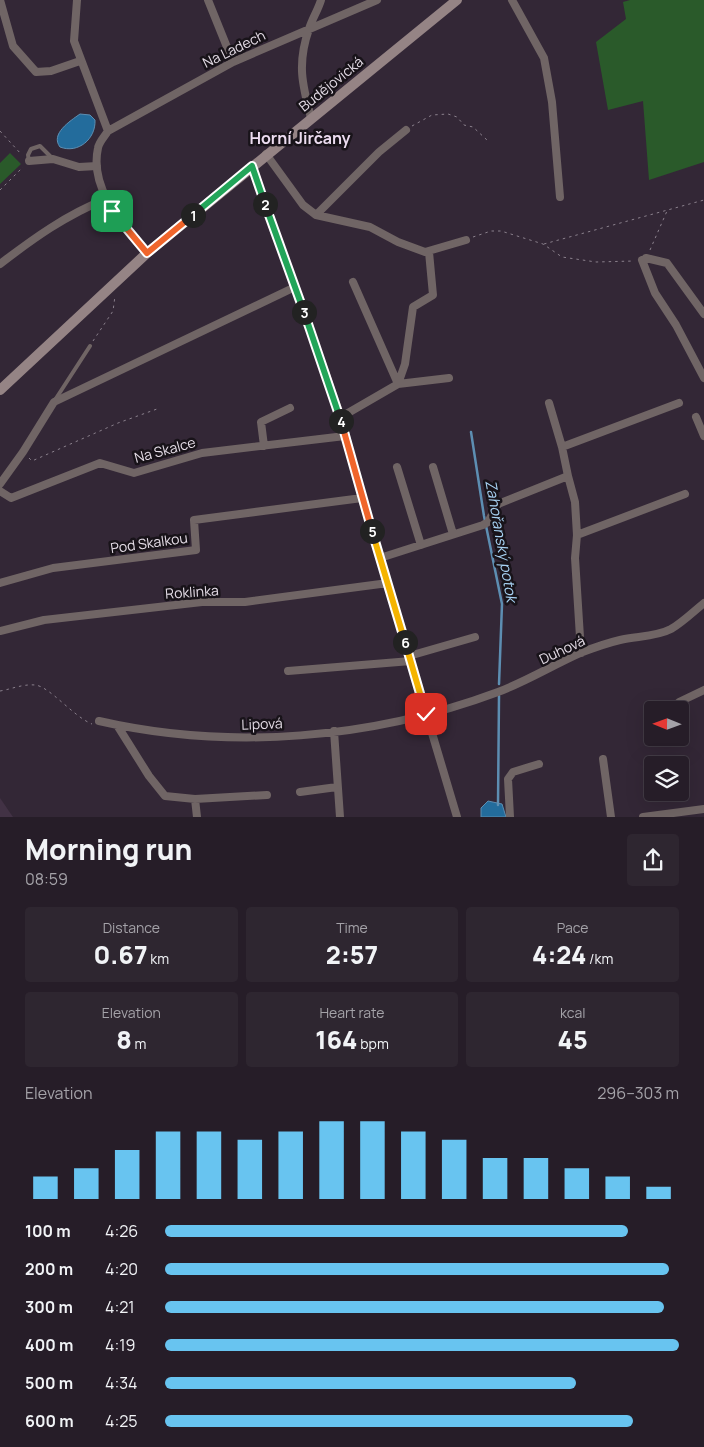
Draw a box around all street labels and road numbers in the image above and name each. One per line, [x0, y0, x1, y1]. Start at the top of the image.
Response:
street label: Na Ladech [199, 25, 268, 72]
street label: Budějovická [294, 52, 367, 115]
street label: Na Skalce [132, 432, 198, 467]
street label: Pod Skalkou [109, 528, 189, 557]
street label: Roklinka [165, 580, 219, 603]
street label: Duhová [536, 631, 588, 668]
street label: Lipová [241, 713, 283, 734]

